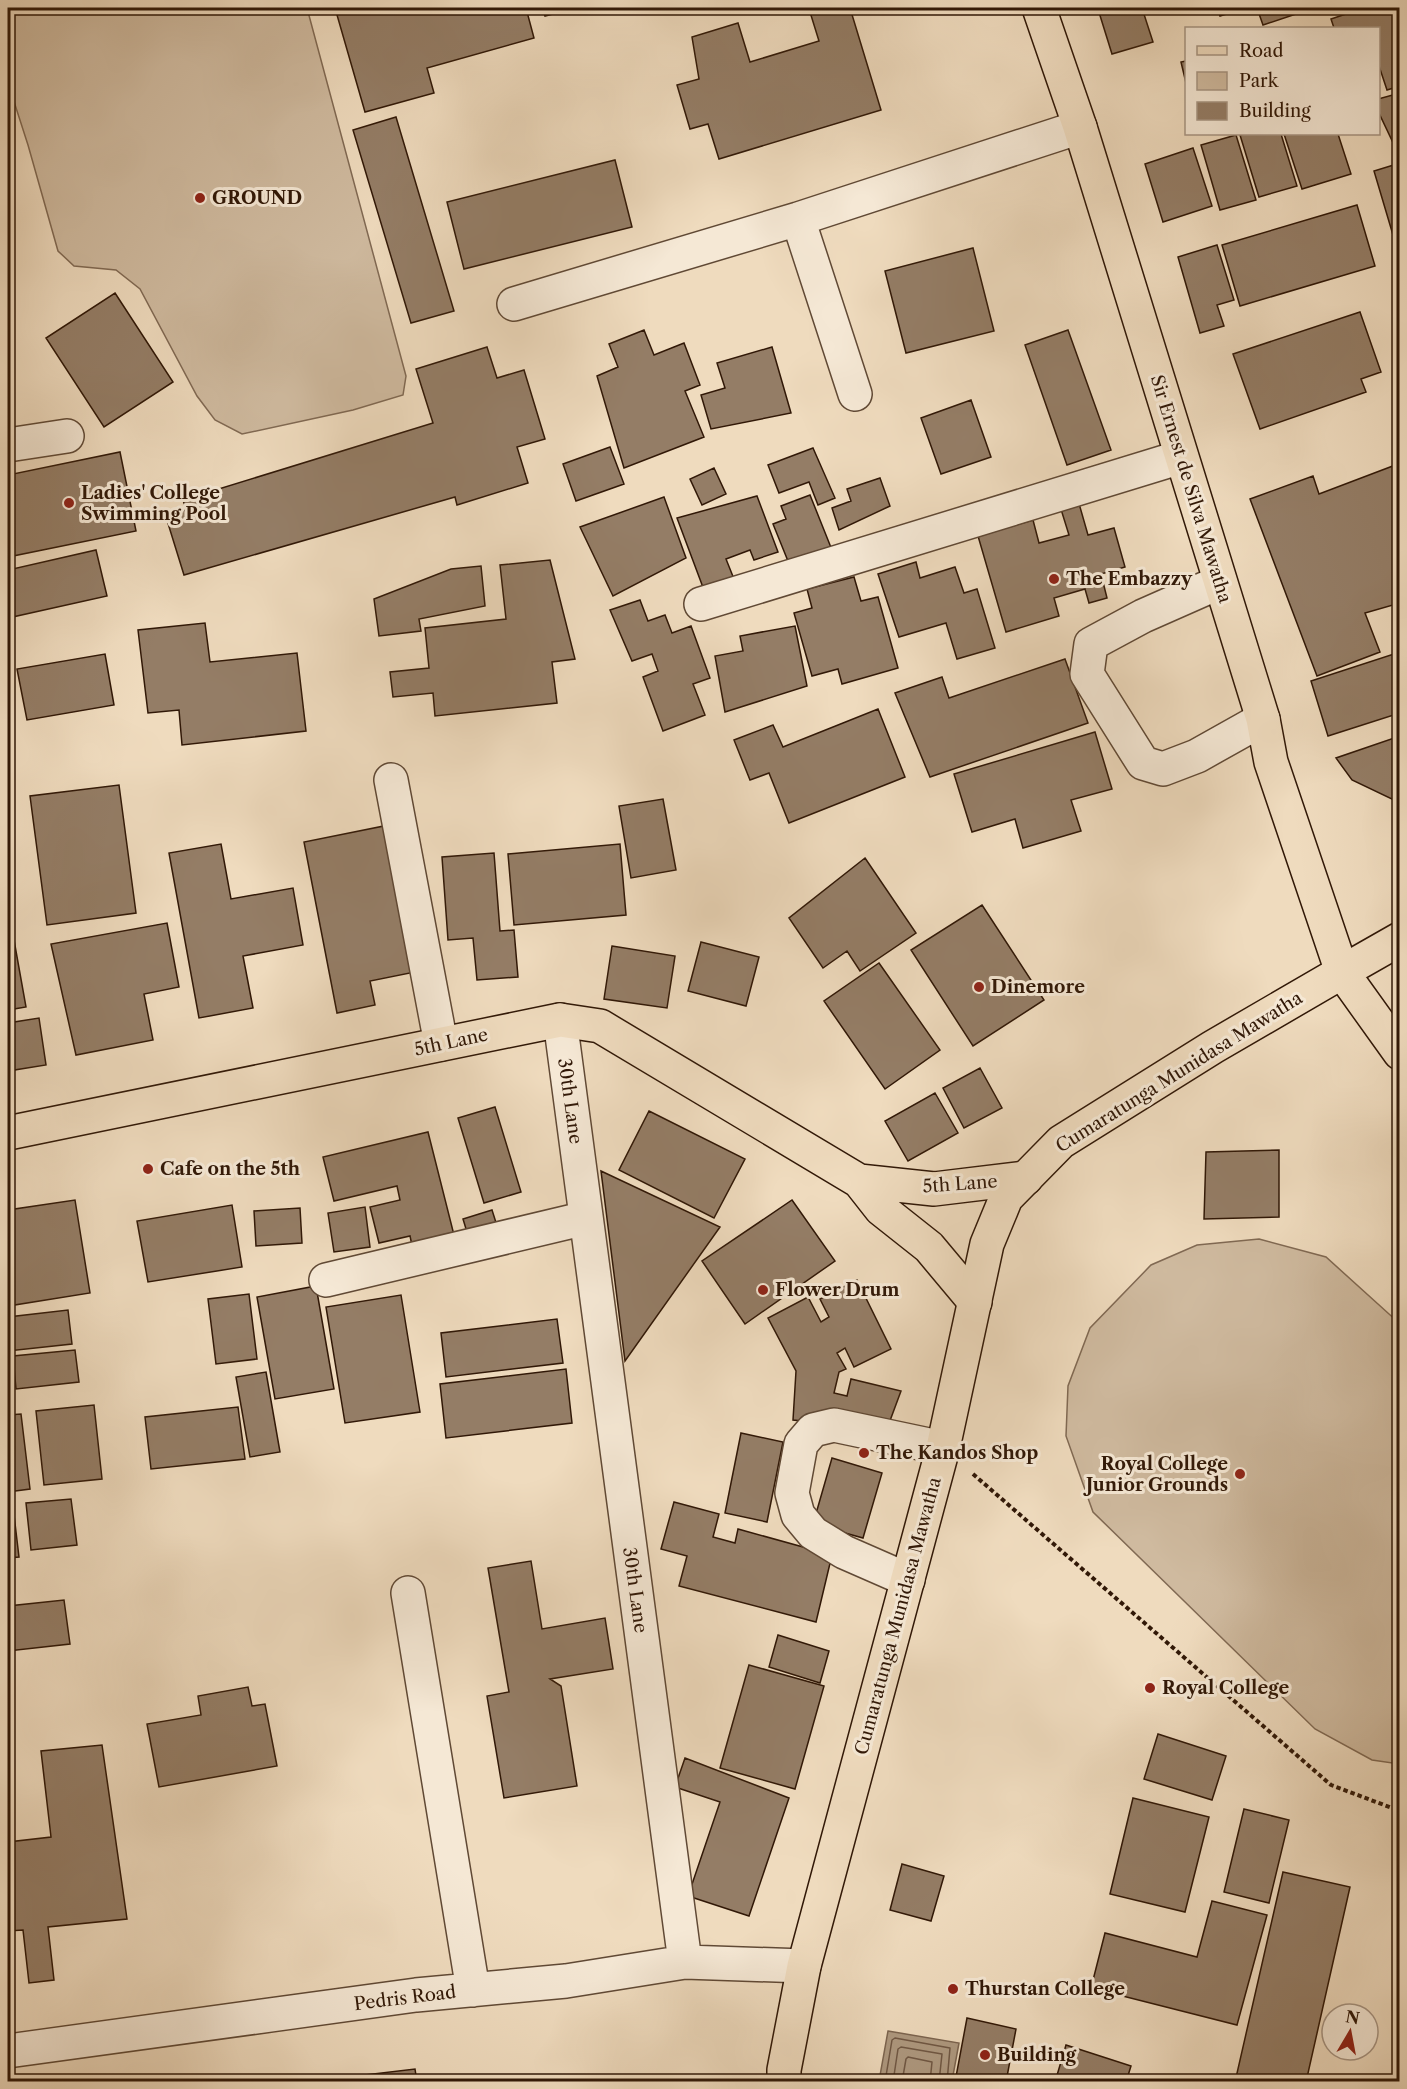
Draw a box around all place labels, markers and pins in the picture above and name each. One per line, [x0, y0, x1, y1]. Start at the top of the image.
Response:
place label: GROUND [212, 187, 302, 209]
marker: GROUND [193, 191, 207, 205]
place label: Ladies' College Swimming Pool [81, 482, 227, 525]
marker: Ladies' College Swimming Pool [62, 496, 76, 510]
place label: The Embazzy [1066, 568, 1193, 590]
marker: The Embazzy [1047, 572, 1061, 586]
place label: Dinemore [991, 976, 1085, 998]
marker: Dinemore [972, 980, 986, 994]
place label: Cafe on the 5th [160, 1158, 301, 1180]
marker: Cafe on the 5th [141, 1162, 155, 1176]
place label: Flower Drum [775, 1279, 900, 1301]
marker: Flower Drum [756, 1283, 770, 1297]
place label: The Kandos Shop [876, 1442, 1038, 1464]
marker: The Kandos Shop [857, 1446, 871, 1460]
place label: Royal College Junior Grounds [1083, 1453, 1228, 1496]
marker: Royal College Junior Grounds [1233, 1467, 1247, 1481]
place label: Royal College [1162, 1677, 1289, 1699]
marker: Royal College [1143, 1681, 1157, 1695]
place label: Thurstan College [965, 1978, 1125, 2000]
marker: Thurstan College [946, 1982, 960, 1996]
place label: Building [997, 2044, 1077, 2066]
marker: Building [978, 2048, 992, 2062]

